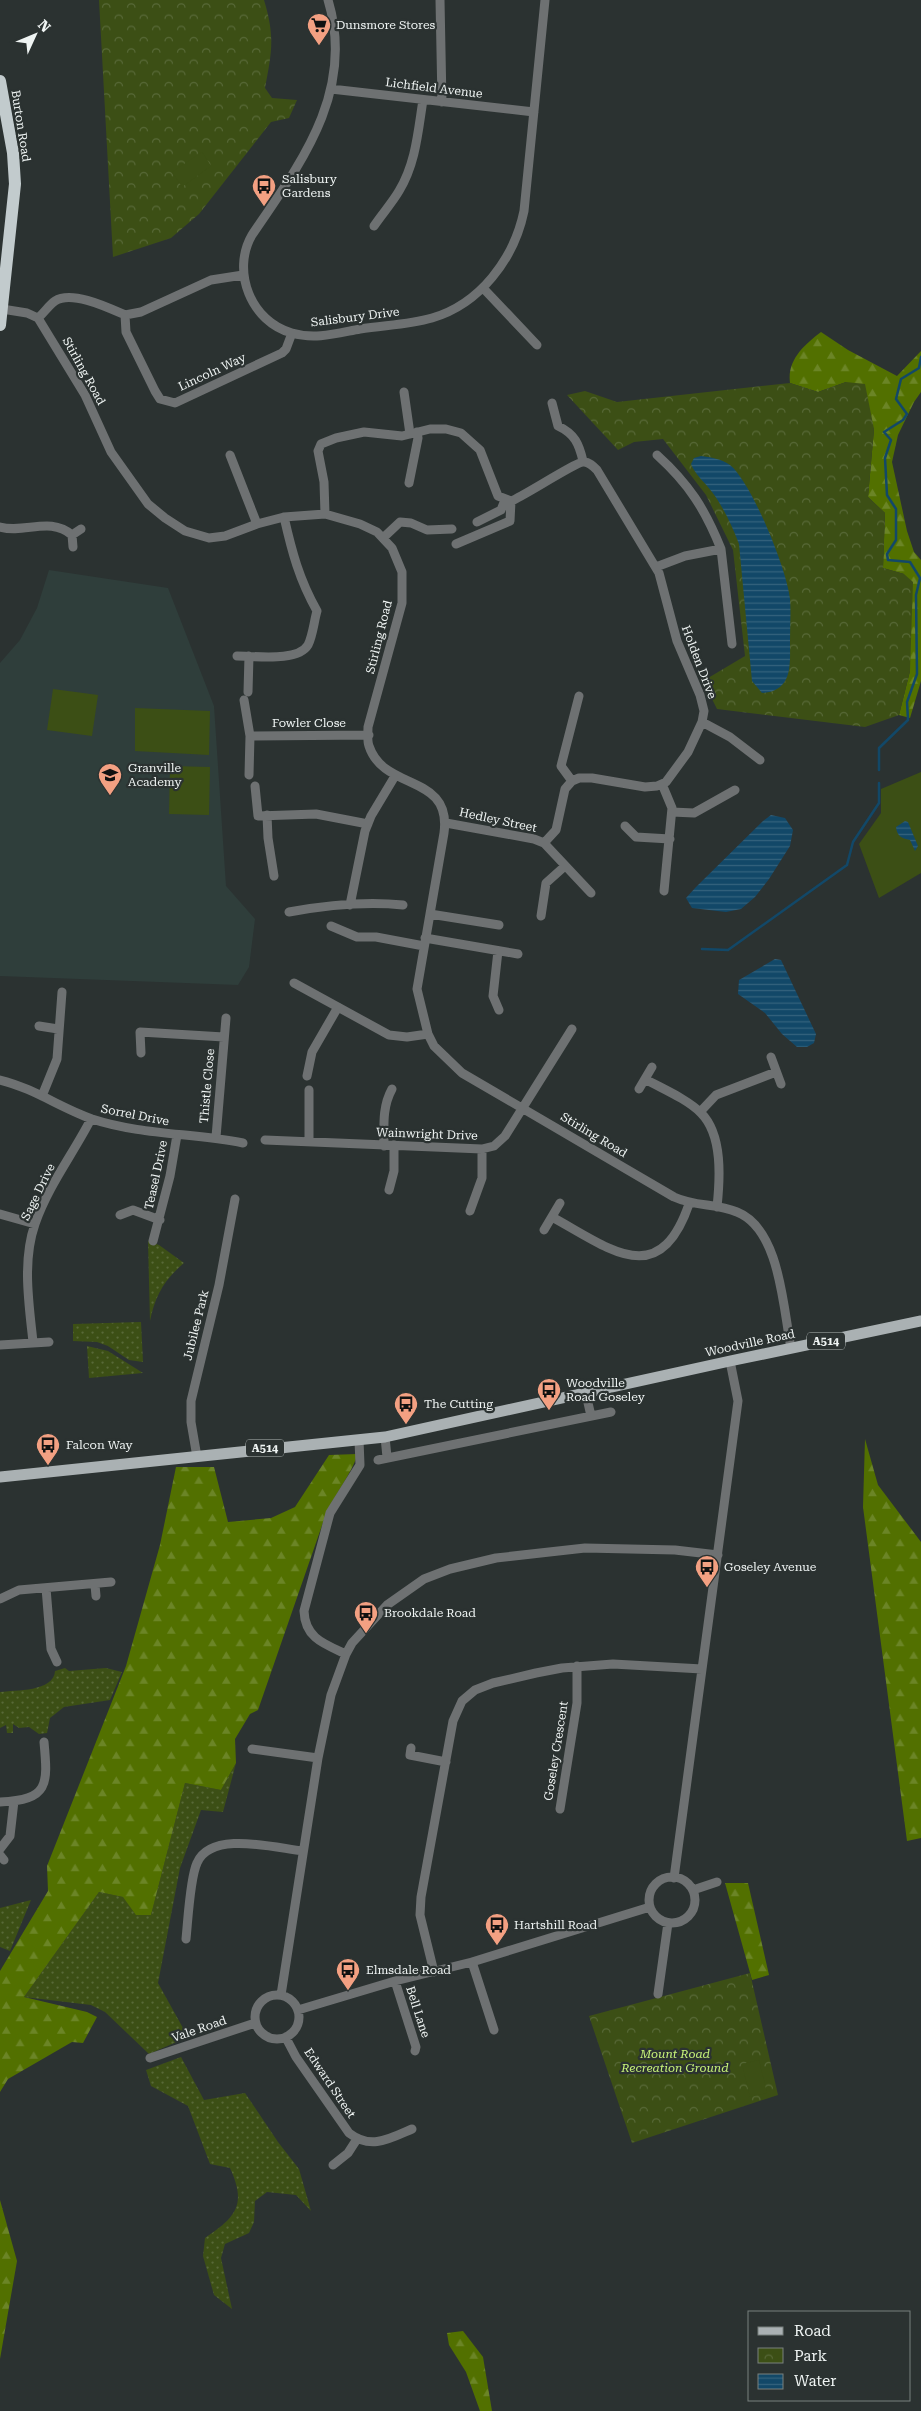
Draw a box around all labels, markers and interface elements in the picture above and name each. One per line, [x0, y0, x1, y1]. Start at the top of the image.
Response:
north arrow [10, 10, 60, 60]
supermarket icon: Dunsmore Stores [306, 12, 332, 46]
text: N [35, 17, 54, 36]
place label: Dunsmore Stores [336, 18, 435, 32]
street label: Lichfield Avenue [385, 75, 484, 101]
street label: Burton Road [8, 89, 34, 163]
place label: Salisbury Gardens [282, 172, 338, 200]
bus stop icon: Salisbury Gardens [251, 173, 277, 207]
street label: Salisbury Drive [310, 305, 401, 329]
street label: Stirling Road [60, 335, 109, 408]
street label: Lincoln Way [176, 350, 249, 394]
street label: Stirling Road [363, 598, 395, 675]
street label: Holden Drive [679, 623, 720, 701]
street label: Fowler Close [272, 716, 346, 730]
place label: Granville Academy [128, 761, 183, 789]
school or university icon: Granville Academy [97, 762, 123, 796]
street label: Hedley Street [458, 805, 539, 835]
street label: Thistle Close [197, 1048, 217, 1124]
street label: Sorrel Drive [100, 1102, 171, 1129]
street label: Stirling Road [558, 1110, 630, 1161]
street label: Wainwright Drive [376, 1125, 478, 1143]
street label: Teasel Drive [142, 1139, 170, 1211]
street label: Sage Drive [18, 1161, 58, 1223]
street label: Jubilee Park [180, 1288, 212, 1362]
street label: Woodville Road [704, 1327, 796, 1359]
road number: A514 [807, 1332, 845, 1350]
place label: Woodville Road Goseley [566, 1376, 646, 1404]
bus stop icon: Woodville Road Goseley [536, 1377, 562, 1411]
bus stop icon: The Cutting [393, 1391, 419, 1425]
place label: The Cutting [424, 1397, 493, 1411]
bus stop icon: Falcon Way [35, 1432, 61, 1466]
place label: Falcon Way [66, 1438, 134, 1452]
road number: A514 [246, 1440, 284, 1456]
bus stop icon: Goseley Avenue [694, 1554, 720, 1588]
place label: Goseley Avenue [724, 1560, 817, 1574]
bus stop icon: Brookdale Road [353, 1600, 379, 1634]
place label: Brookdale Road [384, 1606, 476, 1620]
street label: Goseley Crescent [541, 1700, 571, 1802]
bus stop icon: Hartshill Road [484, 1912, 510, 1946]
place label: Hartshill Road [514, 1918, 597, 1932]
bus stop icon: Elmsdale Road [335, 1957, 361, 1991]
place label: Elmsdale Road [366, 1963, 451, 1977]
street label: Bell Lane [403, 1984, 433, 2040]
street label: Vale Road [170, 2013, 228, 2045]
street label: Edward Street [301, 2045, 359, 2121]
park label: Mount Road Recreation Ground [620, 2047, 729, 2075]
legend [748, 2311, 911, 2401]
text: Road [794, 2322, 831, 2340]
text: Park [794, 2347, 828, 2365]
text: Water [794, 2372, 836, 2390]

